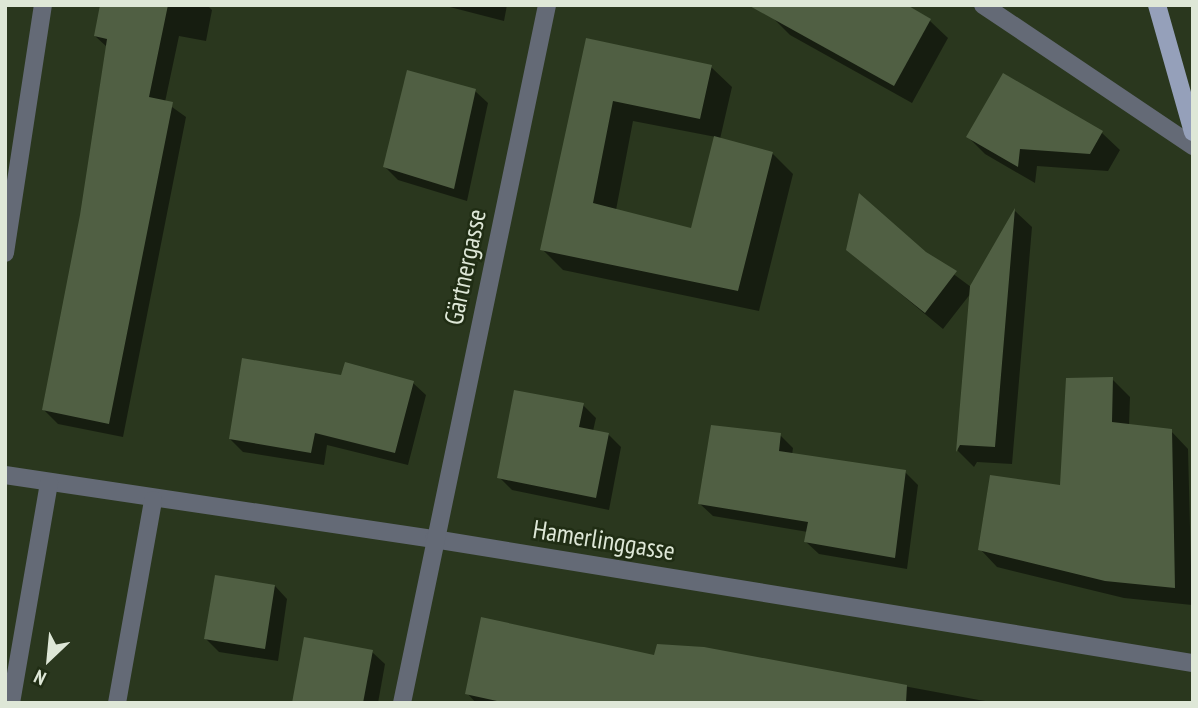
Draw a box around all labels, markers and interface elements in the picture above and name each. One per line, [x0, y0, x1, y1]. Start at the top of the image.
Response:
street label: Gärtnergasse [438, 206, 492, 328]
street label: Hamerlinggasse [531, 513, 677, 567]
north arrow [14, 624, 84, 694]
text: N [30, 665, 50, 691]

